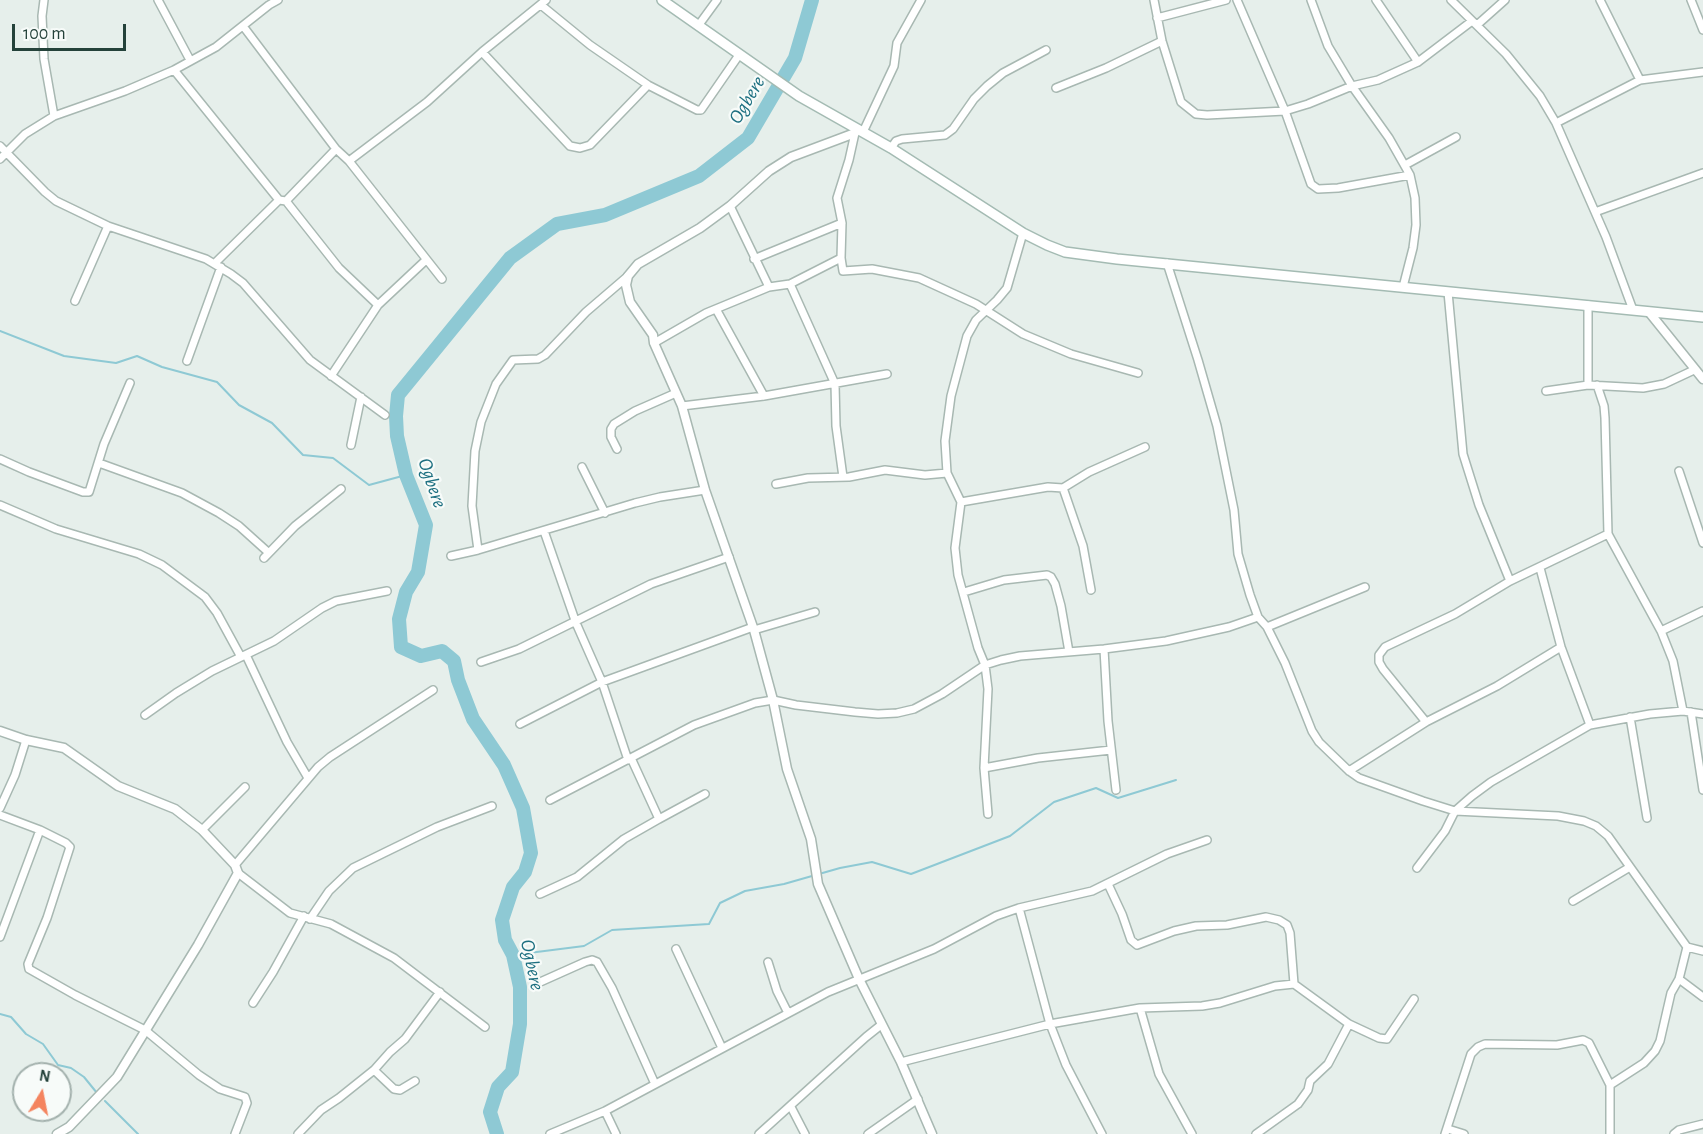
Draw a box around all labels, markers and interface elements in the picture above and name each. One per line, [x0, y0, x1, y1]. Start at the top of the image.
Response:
scale bar [15, 12, 129, 50]
text: 100 m [23, 25, 66, 43]
water label: Ogbere [723, 72, 771, 128]
water label: Ogbere [412, 455, 452, 511]
water label: Ogbere [515, 937, 549, 993]
north arrow [12, 1062, 72, 1122]
text: N [38, 1067, 52, 1085]

